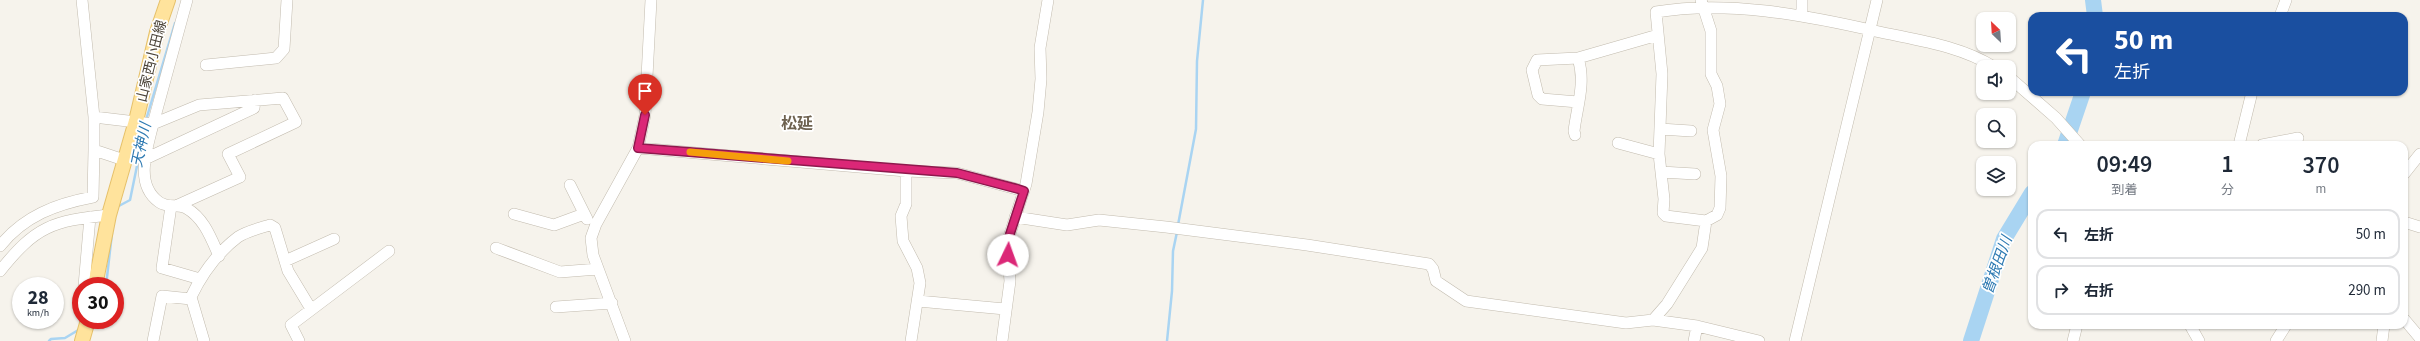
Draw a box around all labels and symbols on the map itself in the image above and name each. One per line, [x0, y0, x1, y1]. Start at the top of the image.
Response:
north arrow [1976, 12, 2016, 52]
street label: 山家西小田線 [132, 18, 172, 104]
pin [628, 74, 662, 115]
district label: 松延 [781, 113, 813, 135]
water label: 天神川 [127, 119, 157, 169]
water label: 曽根田川 [1977, 232, 2018, 297]
position arrow [987, 234, 1029, 276]
speed limit sign: 30 [72, 277, 124, 329]

